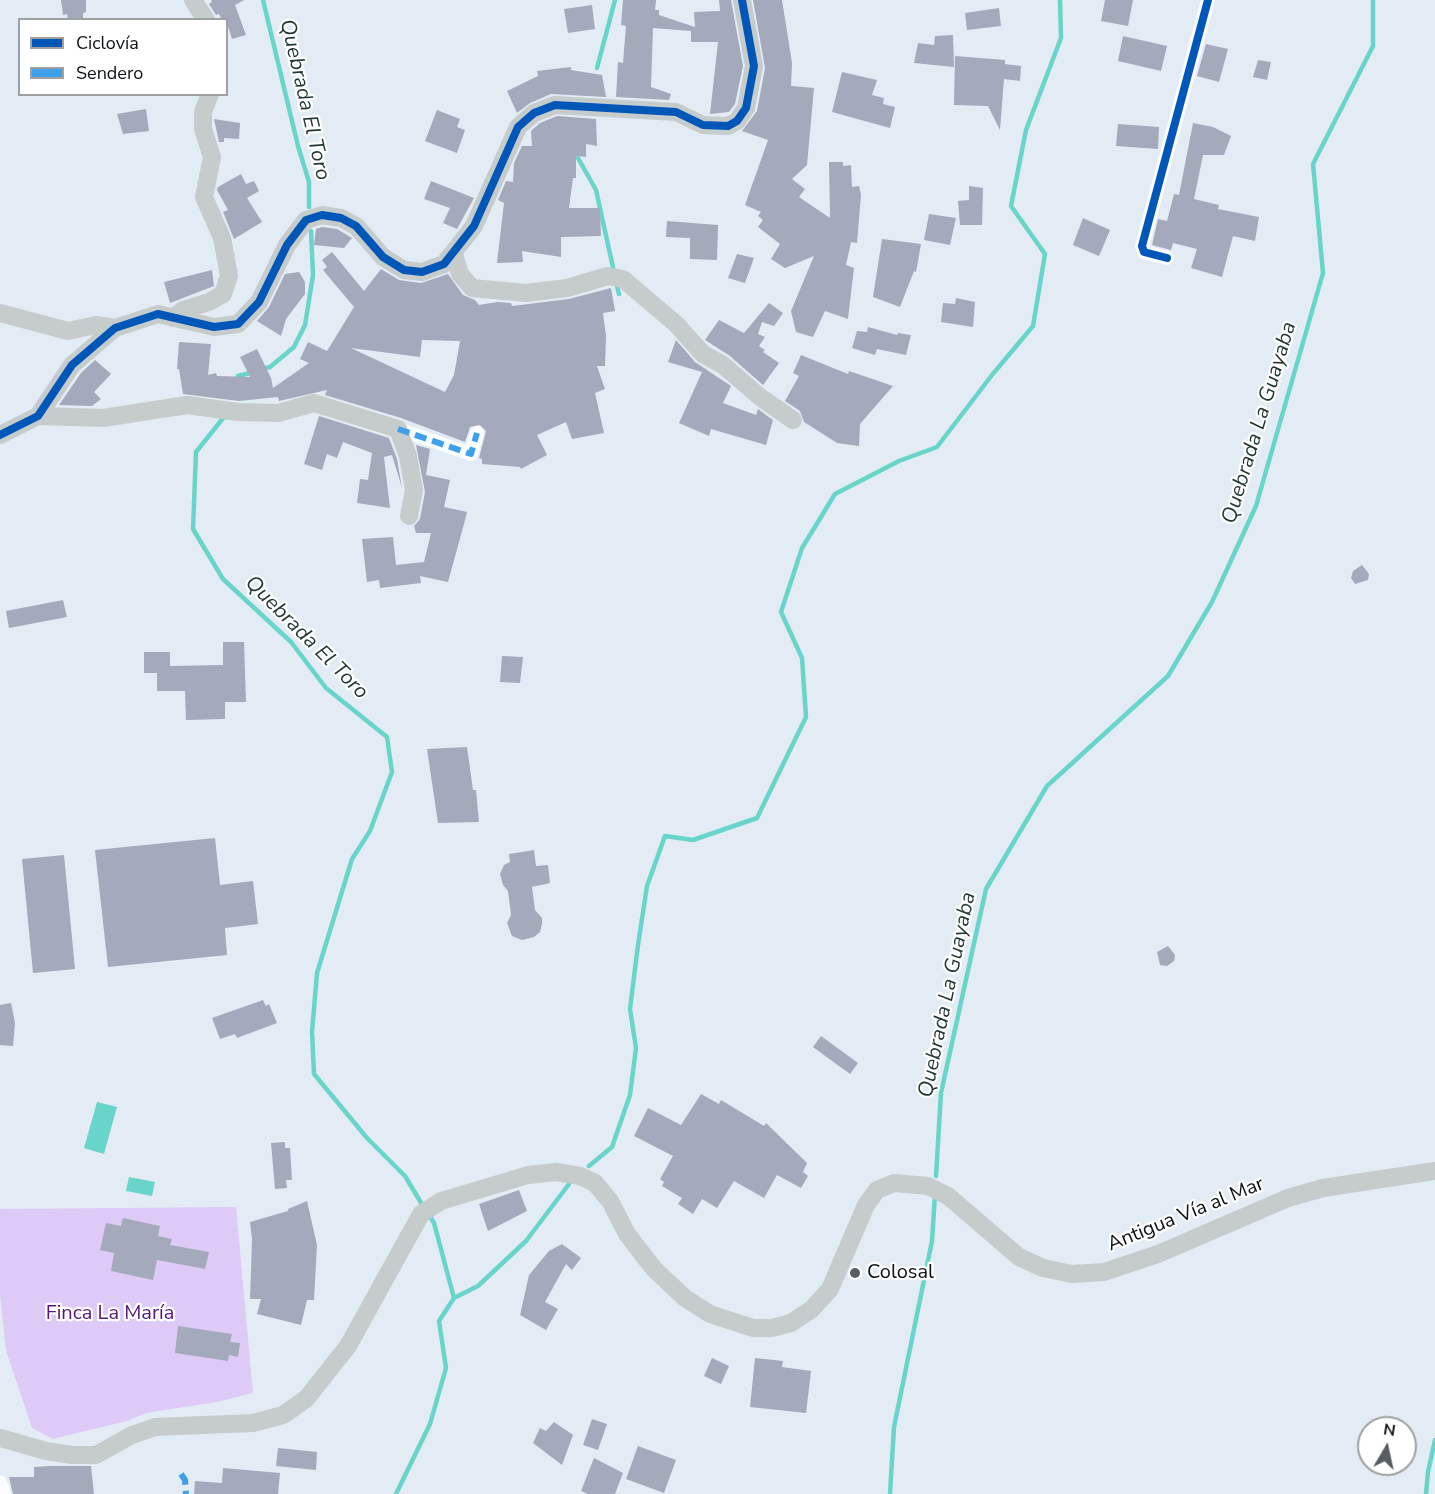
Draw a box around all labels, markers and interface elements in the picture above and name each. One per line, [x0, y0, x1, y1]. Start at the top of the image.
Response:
water label: Quebrada El Toro [273, 17, 335, 183]
legend [18, 18, 228, 96]
text: Ciclovía [76, 31, 139, 55]
text: Sendero [76, 61, 143, 85]
water label: Quebrada La Guayaba [1217, 319, 1303, 527]
water label: Quebrada El Toro [239, 571, 373, 705]
water label: Quebrada La Guayaba [914, 890, 982, 1100]
street label: Antigua Vía al Mar [1104, 1173, 1268, 1257]
place label: Colosal [867, 1261, 934, 1285]
marker: Colosal [848, 1266, 862, 1280]
park label: Finca La María [46, 1302, 174, 1326]
north arrow [1357, 1416, 1417, 1476]
text: N [1382, 1418, 1397, 1442]

